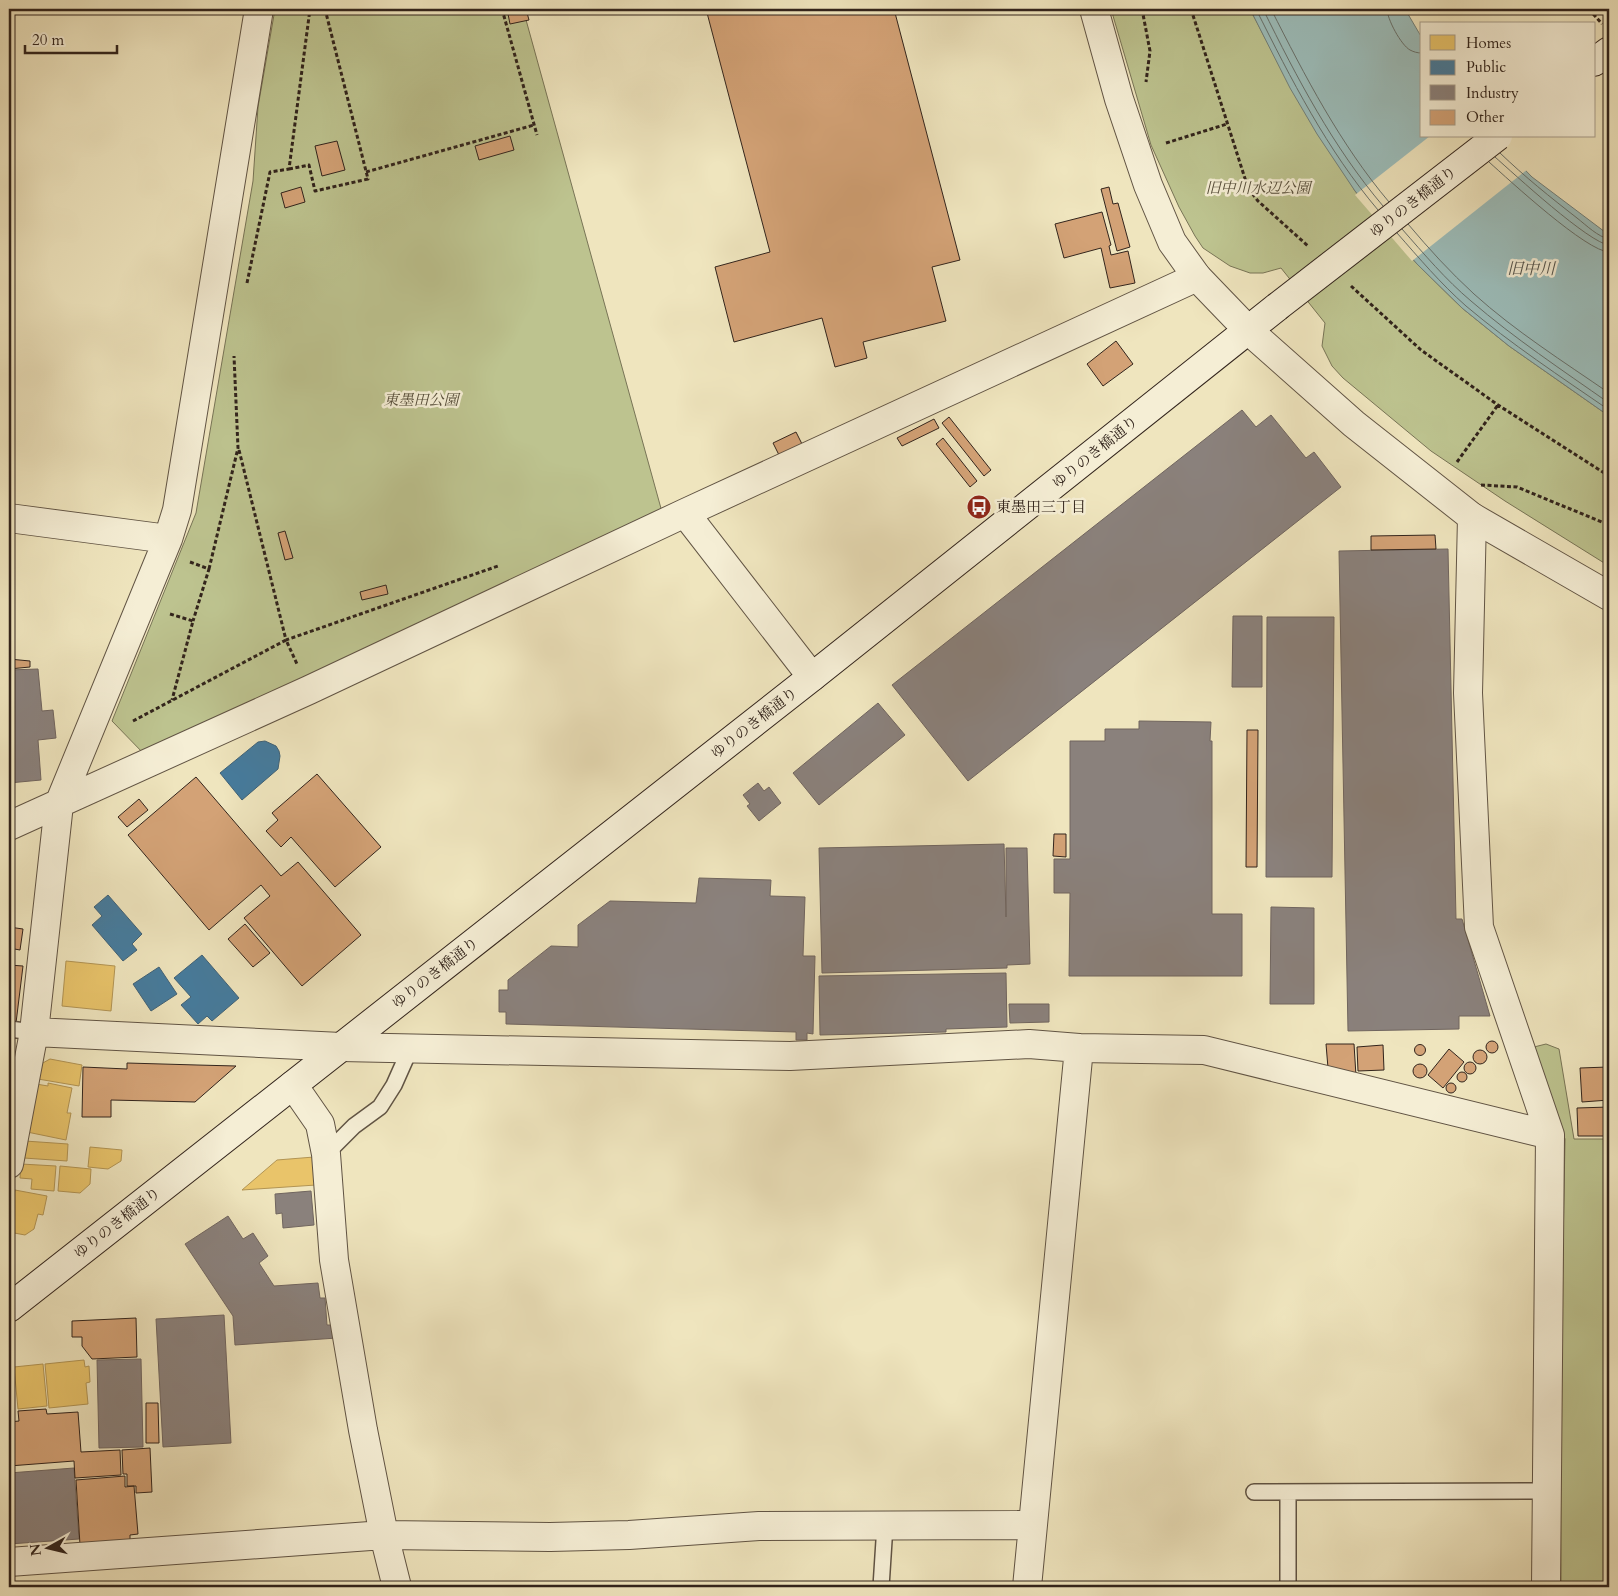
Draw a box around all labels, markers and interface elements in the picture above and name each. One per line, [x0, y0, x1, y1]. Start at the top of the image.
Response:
scale bar [25, 22, 118, 54]
legend [1420, 22, 1596, 138]
text: 20 m [32, 30, 64, 50]
text: Homes [1466, 33, 1511, 53]
text: Public [1466, 57, 1506, 77]
text: Industry [1466, 83, 1519, 103]
text: Other [1466, 107, 1505, 127]
street label: ゆりのき橋通り [1365, 162, 1461, 242]
park label: 旧中川水辺公園 [1205, 178, 1313, 198]
water label: 旧中川 [1507, 258, 1557, 280]
park label: 東墨田公園 [383, 390, 461, 410]
street label: ゆりのき橋通り [1048, 411, 1142, 493]
bus stop icon: 東墨田三丁目 [966, 494, 992, 520]
place label: 東墨田三丁目 [996, 497, 1086, 517]
street label: ゆりのき橋通り [706, 683, 802, 763]
street label: ゆりのき橋通り [387, 933, 483, 1013]
street label: ゆりのき橋通り [69, 1183, 165, 1263]
north arrow [22, 1524, 72, 1574]
text: N [25, 1542, 46, 1557]

